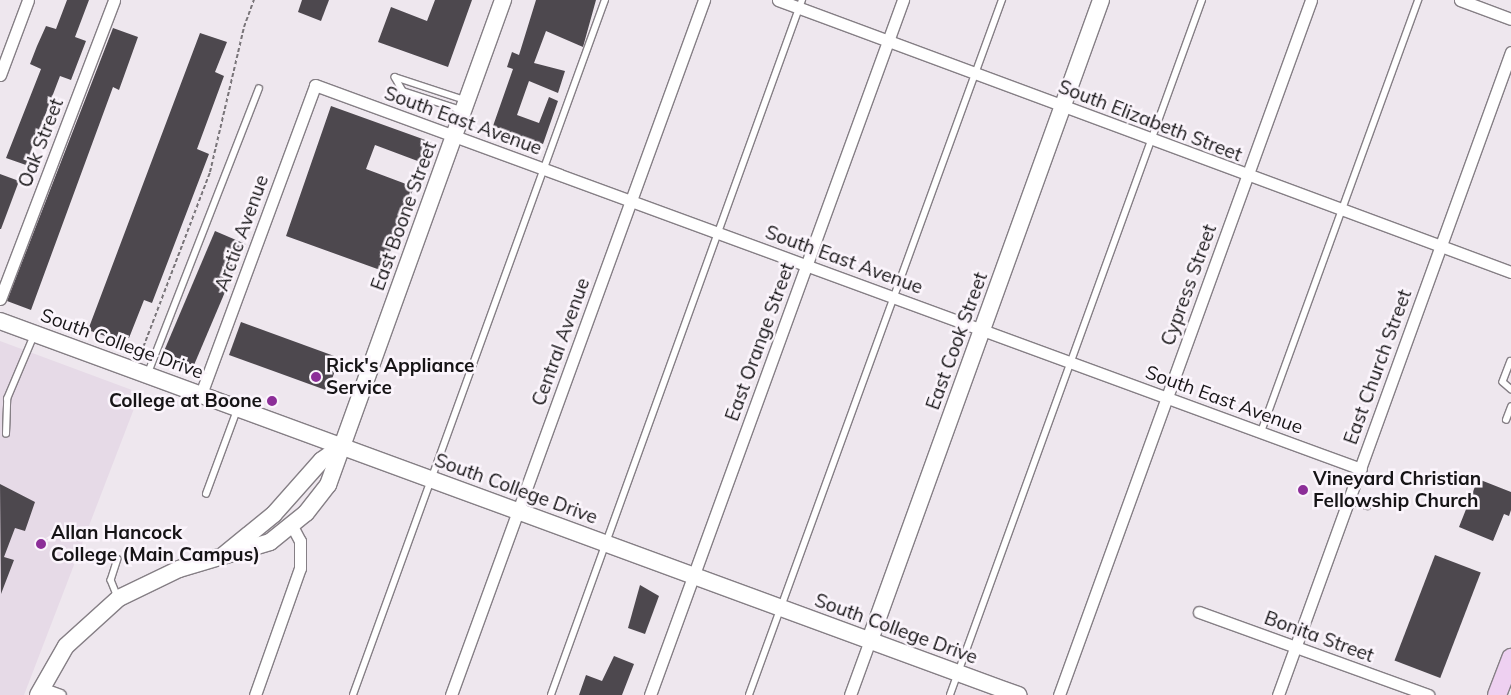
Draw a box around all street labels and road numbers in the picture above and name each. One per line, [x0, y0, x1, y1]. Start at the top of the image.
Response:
street label: South Elizabeth Street [1055, 75, 1245, 167]
street label: South East Avenue [381, 82, 545, 160]
street label: Oak Street [14, 95, 68, 191]
street label: East Boone Street [366, 138, 442, 294]
street label: Arctic Avenue [210, 172, 274, 294]
street label: South East Avenue [762, 221, 926, 299]
street label: Cypress Street [1156, 221, 1222, 349]
street label: East Orange Street [721, 260, 799, 424]
street label: East Cook Street [922, 269, 992, 413]
street label: Central Avenue [527, 275, 595, 409]
street label: East Church Street [1339, 286, 1417, 448]
street label: South College Drive [37, 304, 207, 384]
street label: South East Avenue [1142, 361, 1306, 439]
street label: South College Drive [431, 449, 601, 529]
street label: South College Drive [811, 589, 981, 669]
street label: Bonita Street [1261, 607, 1377, 667]

